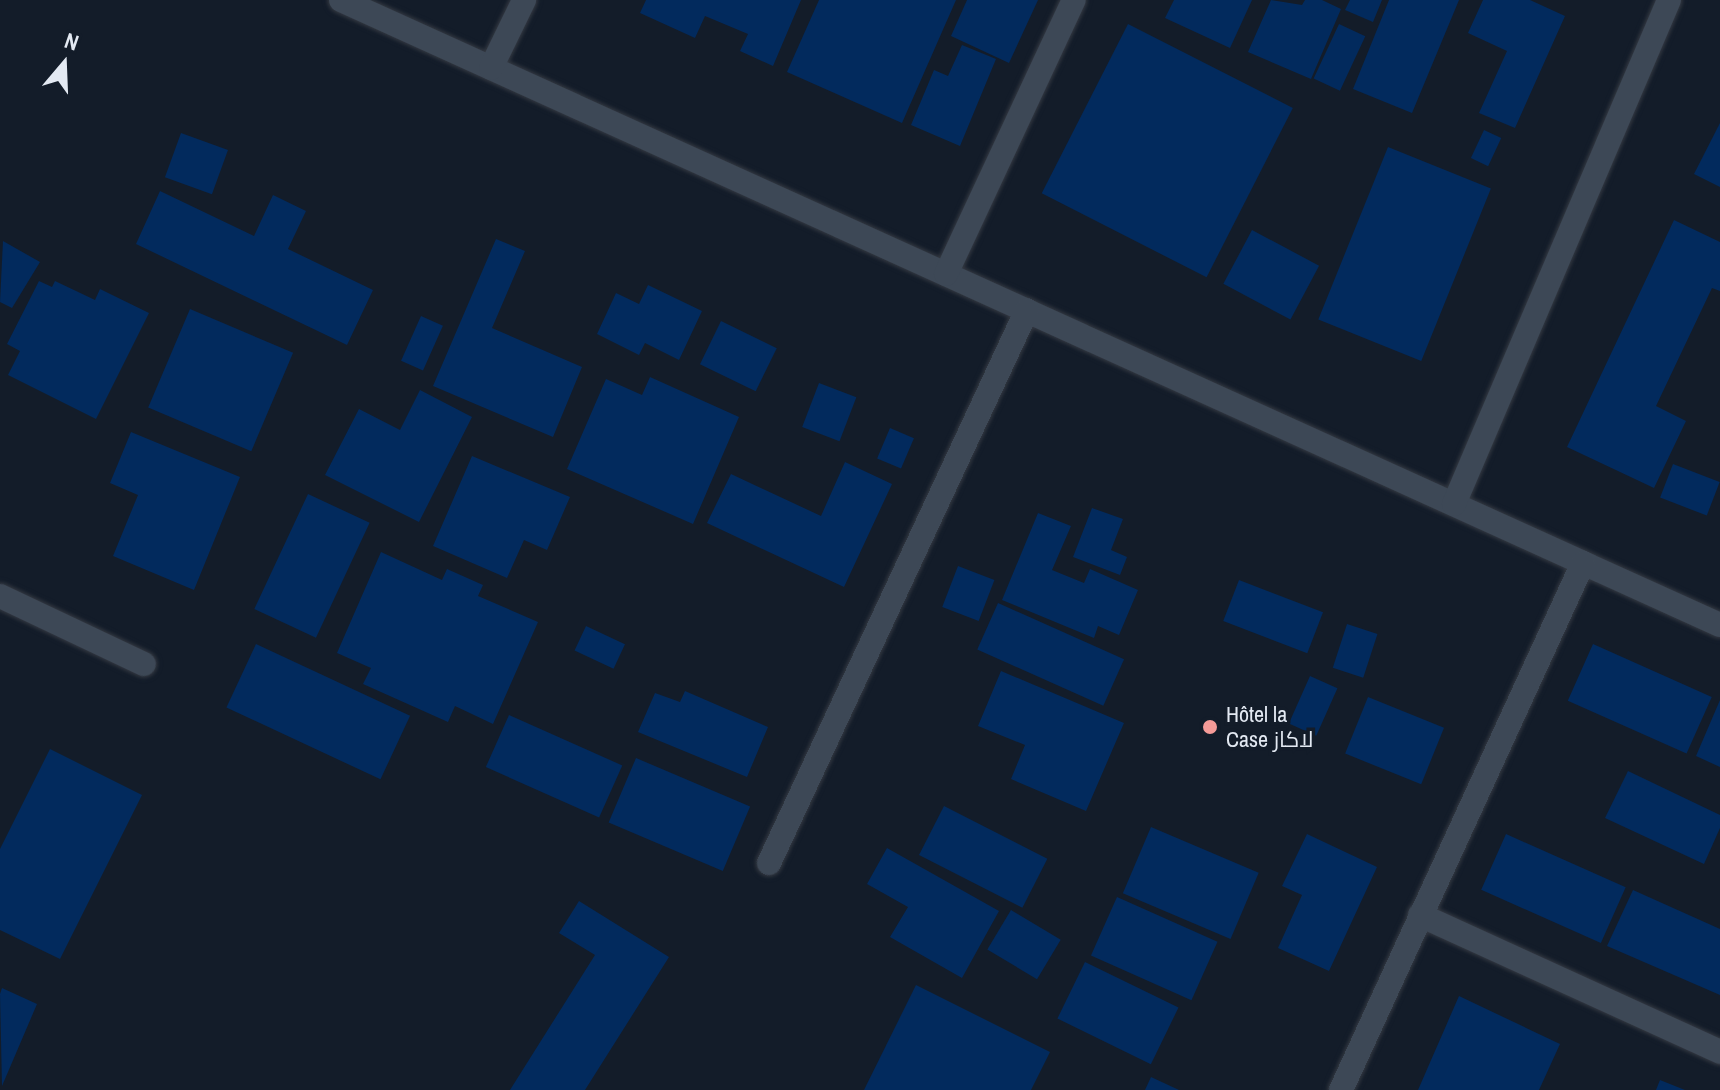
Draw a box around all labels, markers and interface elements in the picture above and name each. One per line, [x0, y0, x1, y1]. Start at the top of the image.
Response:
north arrow [24, 24, 104, 104]
text: N [61, 25, 83, 58]
place label: Hôtel la Case لاكاز [1226, 701, 1313, 752]
marker: Hôtel la Case لاكاز [1201, 718, 1219, 736]

